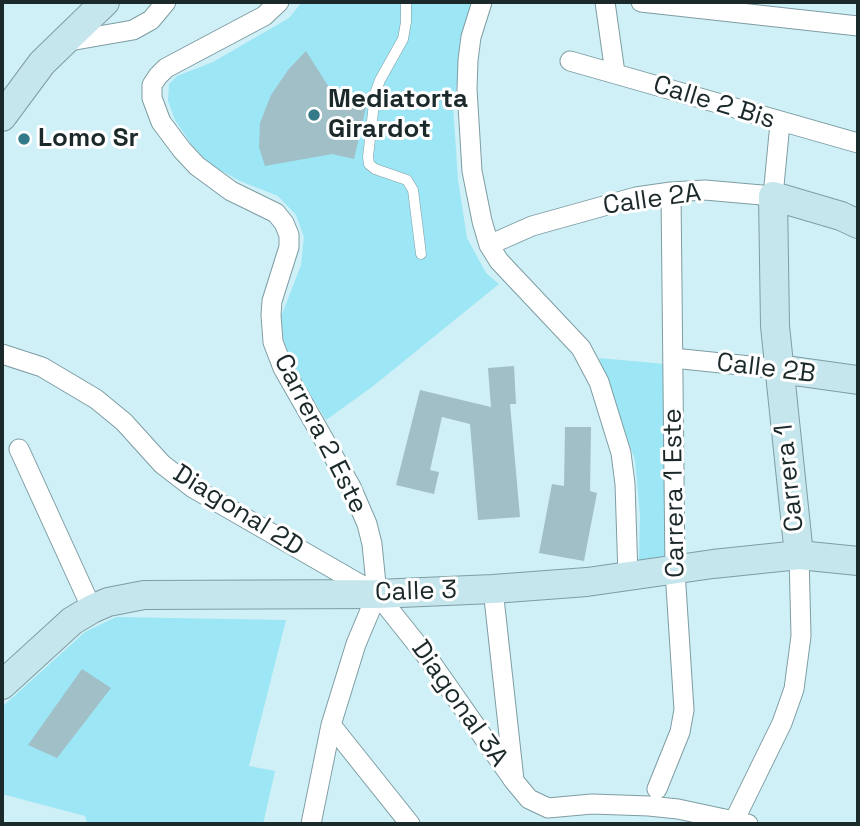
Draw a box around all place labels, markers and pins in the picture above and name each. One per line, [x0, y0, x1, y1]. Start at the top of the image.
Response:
place label: Mediatorta Girardot [328, 84, 468, 146]
marker: Mediatorta Girardot [306, 107, 322, 123]
place label: Lomo Sr [38, 123, 139, 155]
marker: Lomo Sr [16, 131, 32, 147]

